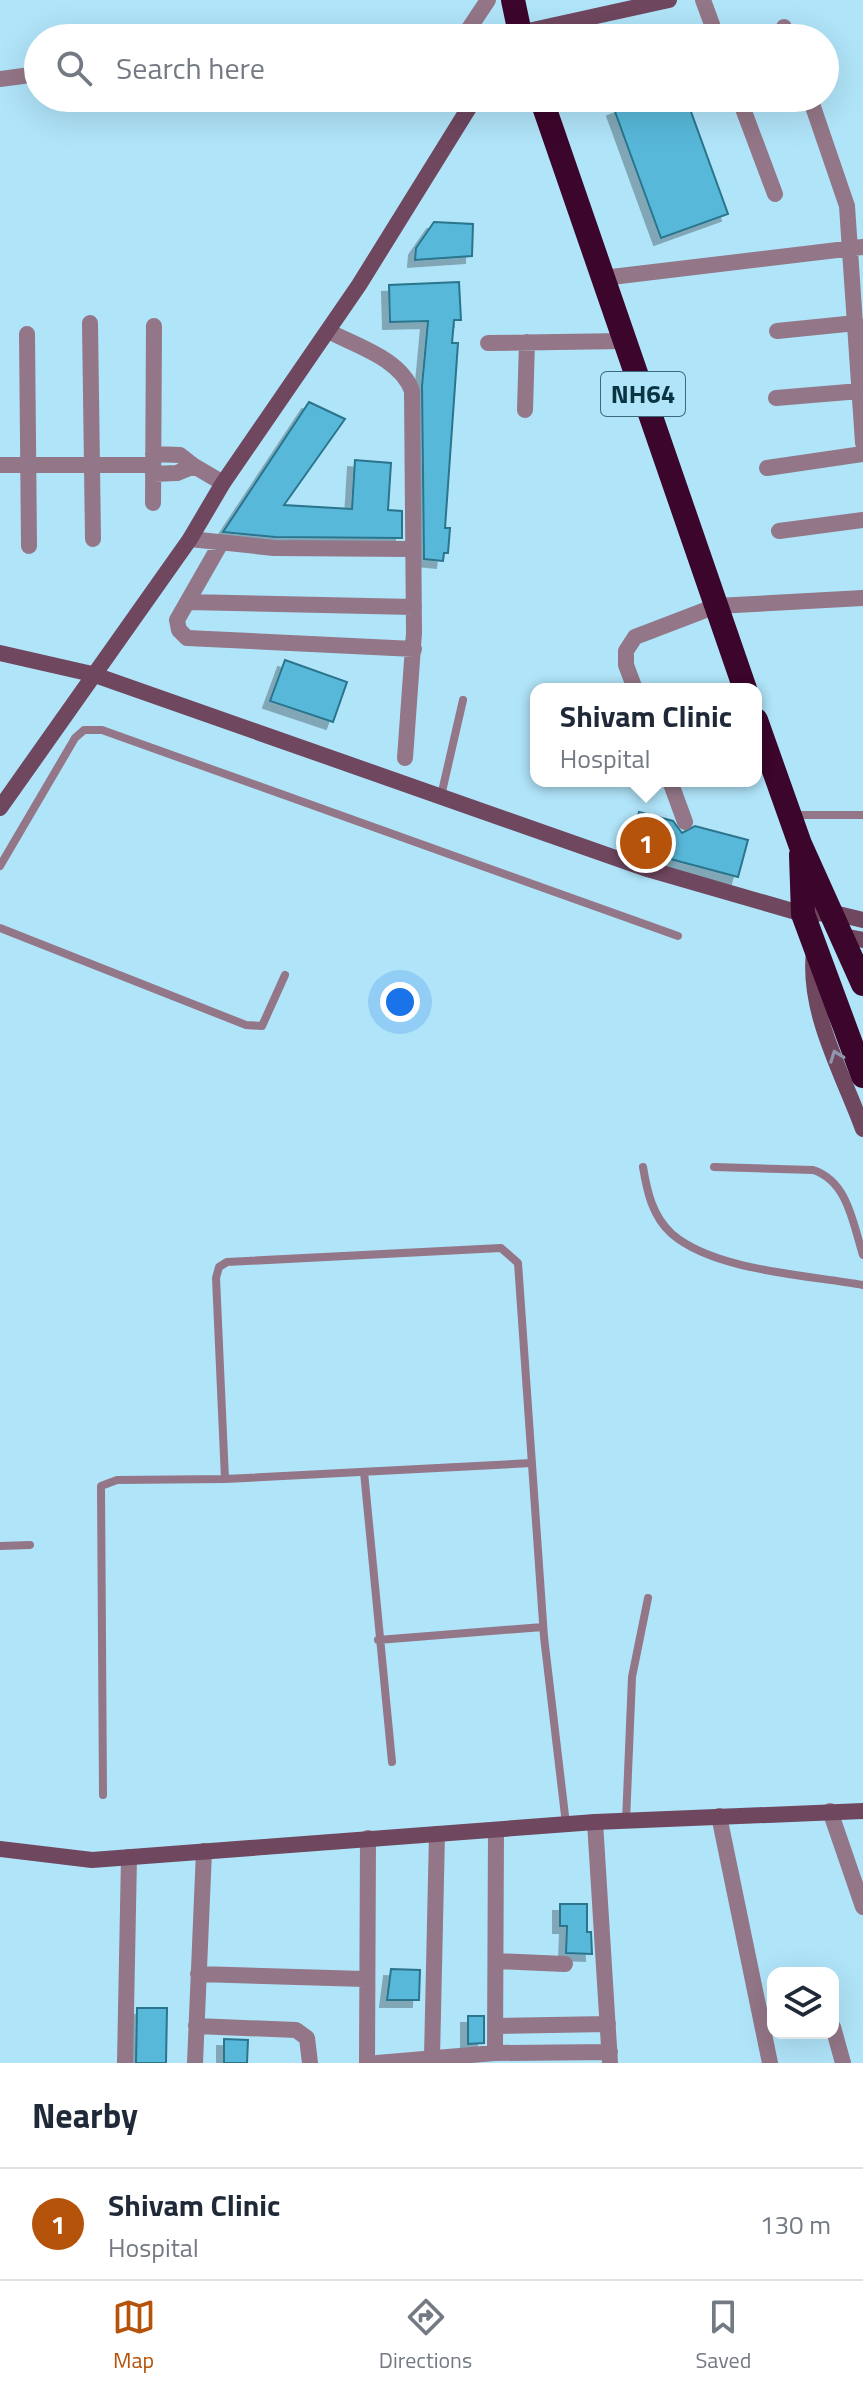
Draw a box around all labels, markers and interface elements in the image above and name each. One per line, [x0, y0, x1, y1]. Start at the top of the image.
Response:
search box [24, 24, 839, 112]
text: Search here [116, 45, 265, 91]
icon: search [52, 46, 96, 90]
road number: NH64 [601, 372, 685, 416]
popup [530, 683, 762, 787]
text: Shivam Clinic [560, 693, 732, 739]
text: Hospital [560, 739, 651, 778]
pin: 1 [620, 813, 672, 873]
your location [380, 982, 420, 1022]
one-way arrow [829, 1050, 846, 1064]
map controls [767, 1967, 839, 2039]
button: layers [767, 1967, 839, 2039]
text: Nearby [32, 2089, 138, 2141]
text: Shivam Clinic [108, 2182, 280, 2228]
text: 1 [51, 2205, 65, 2244]
text: 130 m [760, 2205, 831, 2244]
text: Hospital [108, 2228, 199, 2267]
tab: Map [112, 2295, 156, 2377]
tab: Directions [379, 2295, 472, 2377]
tab: Saved [695, 2295, 751, 2377]

